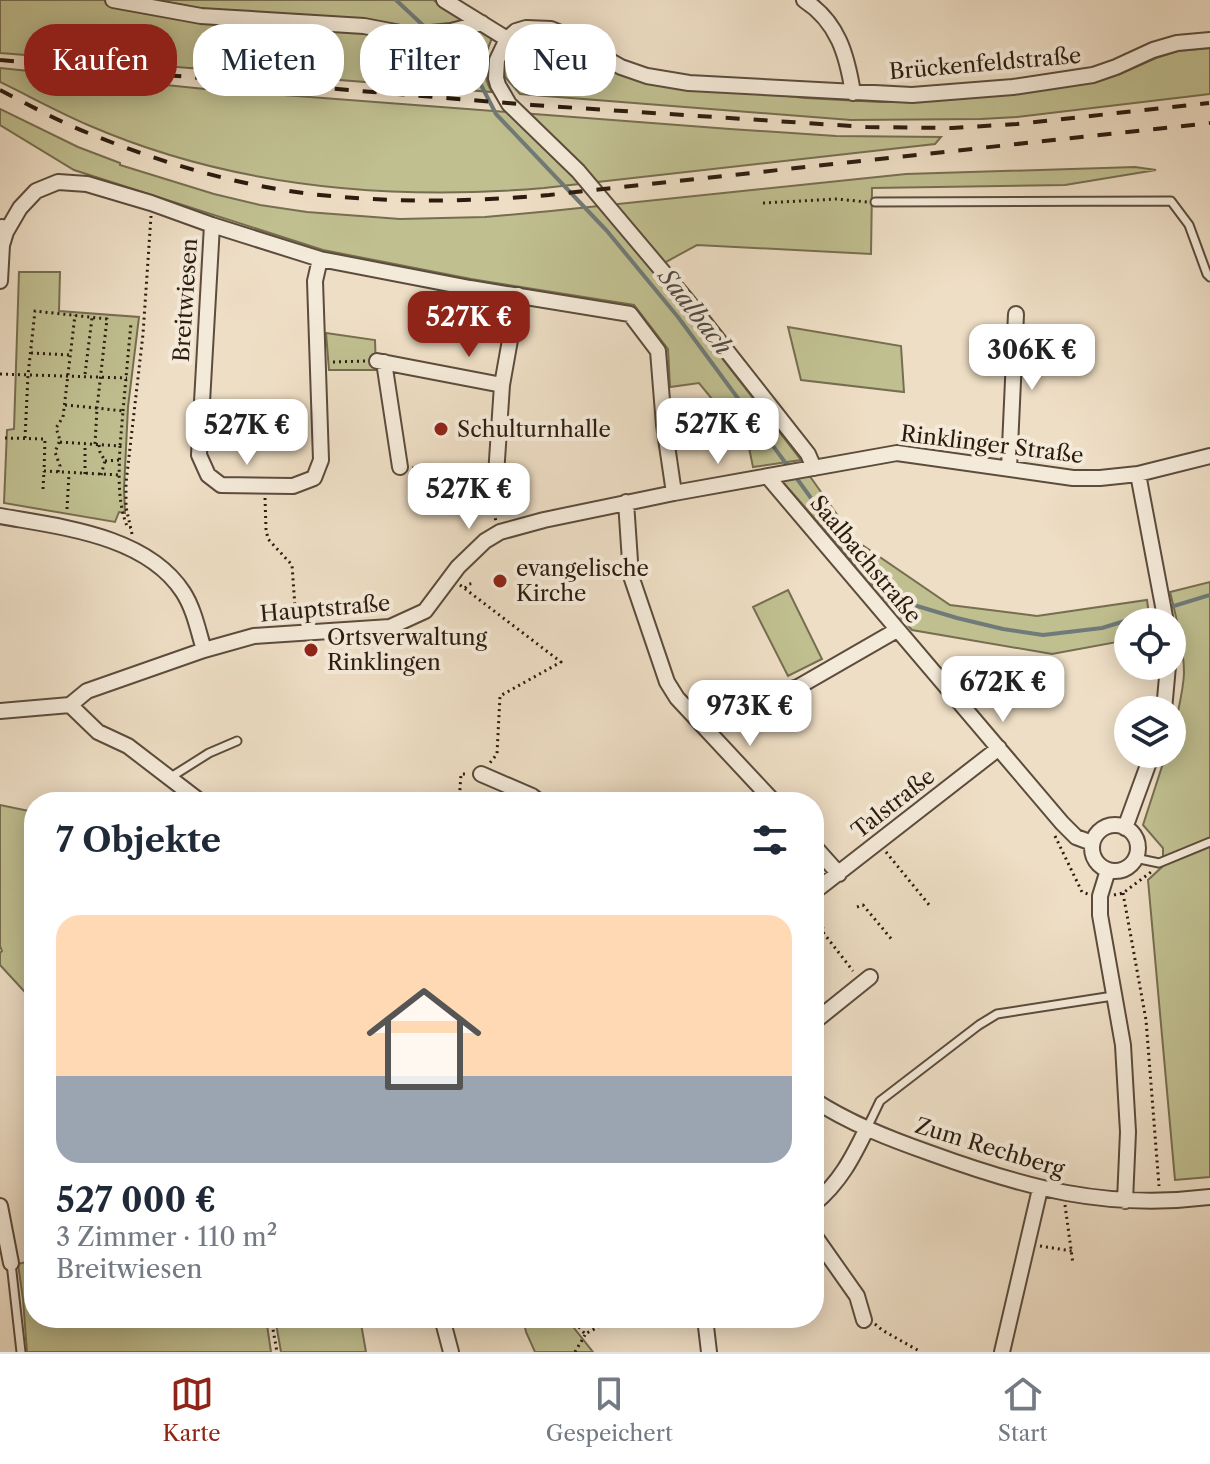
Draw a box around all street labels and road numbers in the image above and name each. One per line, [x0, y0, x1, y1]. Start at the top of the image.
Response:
street label: Brückenfeldstraße [888, 42, 1082, 85]
street label: Breitwiesen [168, 237, 203, 363]
street label: Rinklinger Straße [899, 420, 1085, 469]
street label: Saalbachstraße [804, 490, 927, 629]
street label: Hauptstraße [259, 589, 391, 628]
street label: Talstraße [846, 763, 940, 844]
street label: Zum Rechberg [912, 1112, 1068, 1183]

